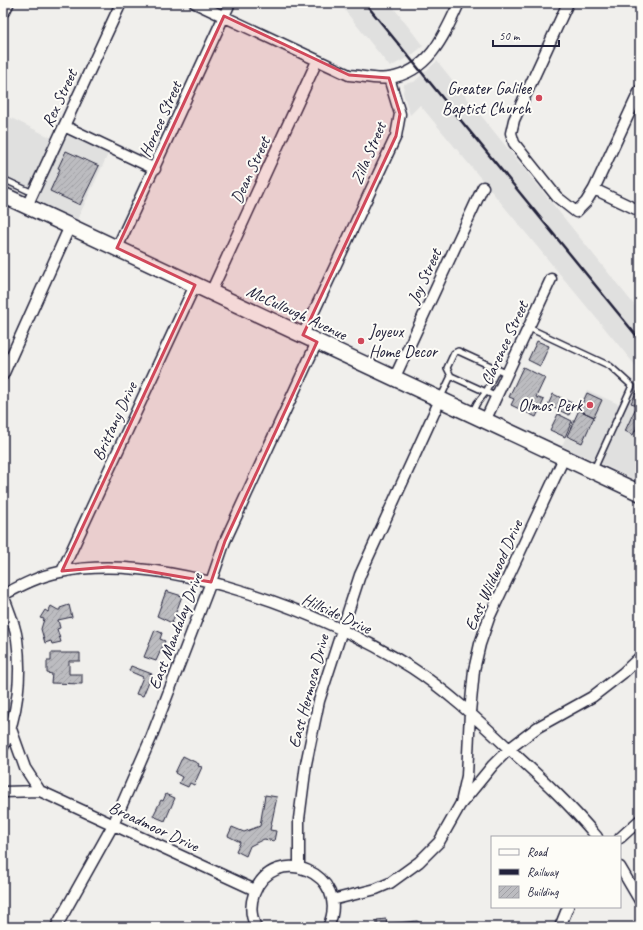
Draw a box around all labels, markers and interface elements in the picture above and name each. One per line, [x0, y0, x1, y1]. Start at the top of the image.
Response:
scale bar [493, 22, 559, 48]
text: 50 m [499, 28, 521, 44]
street label: Rex Street [37, 64, 83, 130]
street label: Horace Street [134, 76, 187, 160]
place label: Greater Galilee Baptist Church [442, 78, 532, 119]
marker: Greater Galilee Baptist Church [534, 93, 544, 103]
street label: Zilla Street [346, 117, 392, 187]
street label: Dean Street [226, 132, 276, 207]
street label: Joy Street [402, 244, 447, 308]
street label: McCullough Avenue [243, 280, 351, 345]
street label: Clarence Street [476, 296, 534, 388]
place label: Joyeux Home Decor [368, 321, 439, 362]
marker: Joyeux Home Decor [356, 336, 366, 346]
street label: Brittany Drive [87, 377, 142, 464]
place label: Olmos Perk [518, 395, 584, 416]
marker: Olmos Perk [585, 400, 595, 410]
street label: East Wildwood Drive [460, 515, 528, 634]
street label: East Mandalay Drive [144, 569, 208, 692]
street label: Hillside Drive [299, 588, 376, 639]
street label: East Hermosa Drive [283, 631, 334, 750]
street label: Broadmoor Drive [106, 797, 203, 857]
legend [491, 836, 621, 908]
text: Road [527, 844, 549, 860]
text: Railway [527, 864, 559, 880]
text: Building [527, 884, 559, 900]

